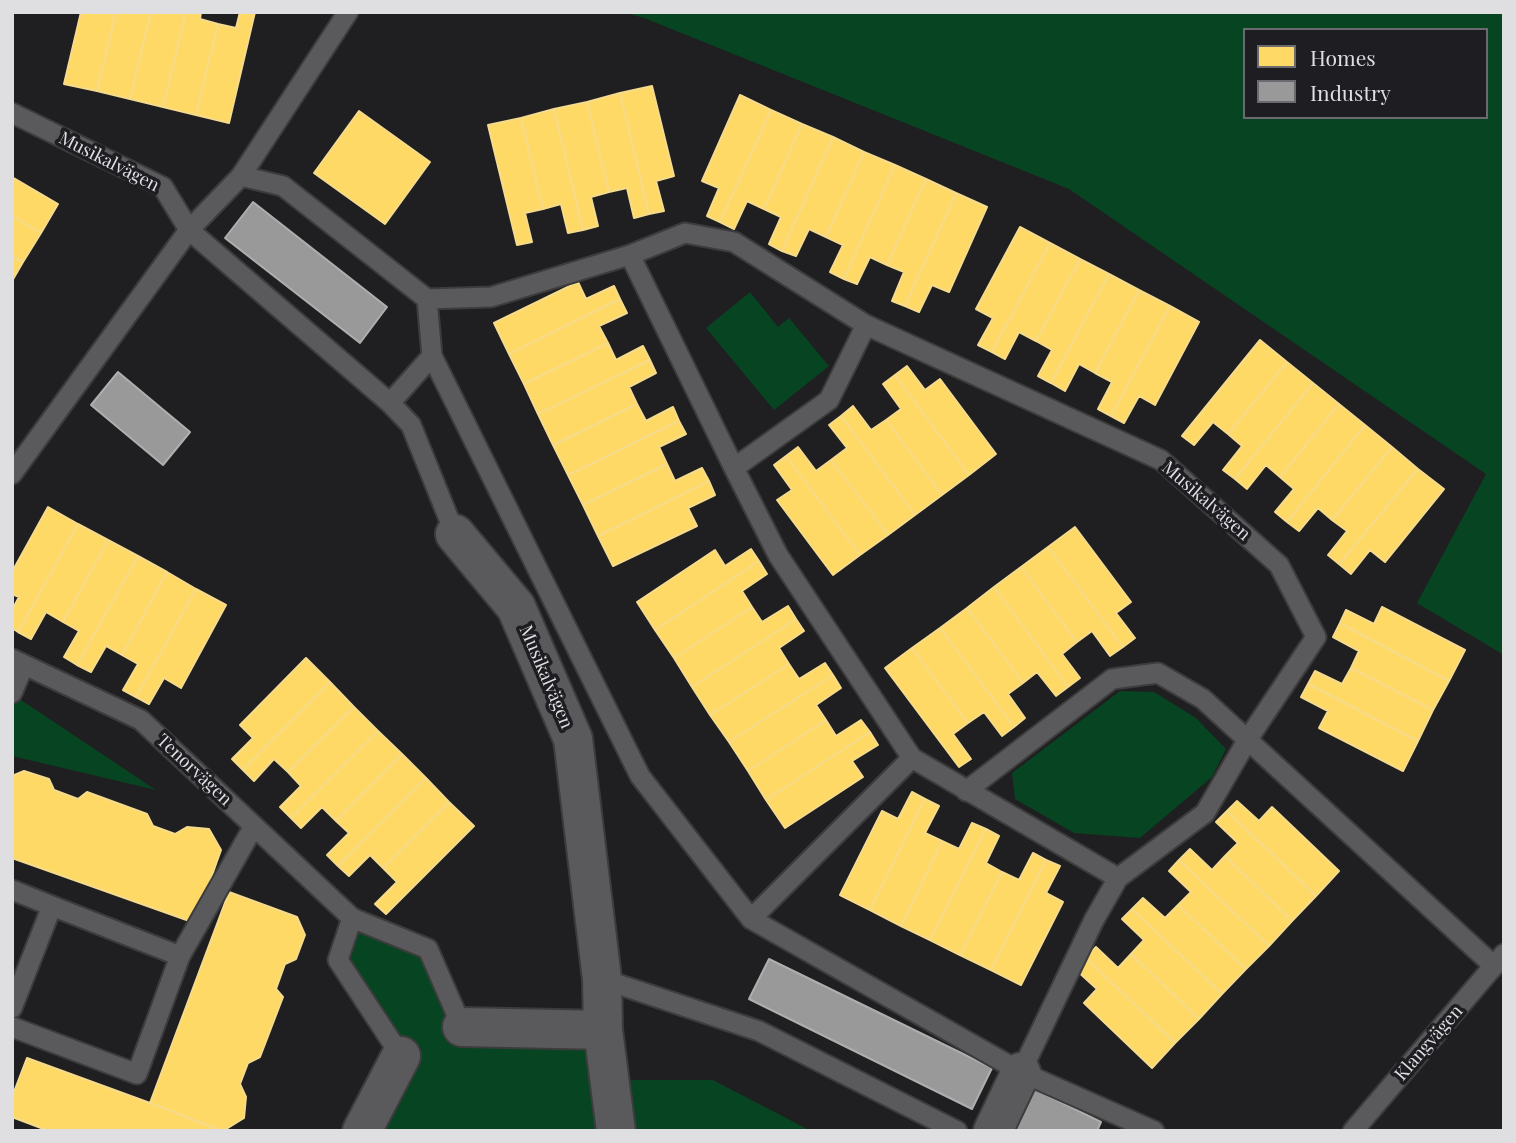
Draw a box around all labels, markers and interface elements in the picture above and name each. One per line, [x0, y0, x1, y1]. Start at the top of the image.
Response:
legend [1243, 28, 1488, 119]
text: Homes [1310, 43, 1376, 71]
text: Industry [1310, 78, 1391, 106]
street label: Musikalvägen [55, 127, 163, 197]
street label: Musikalvägen [1157, 457, 1255, 545]
street label: Musikalvägen [515, 622, 577, 732]
street label: Tenorvägen [152, 730, 236, 810]
street label: Klangvägen [1390, 1001, 1468, 1085]

